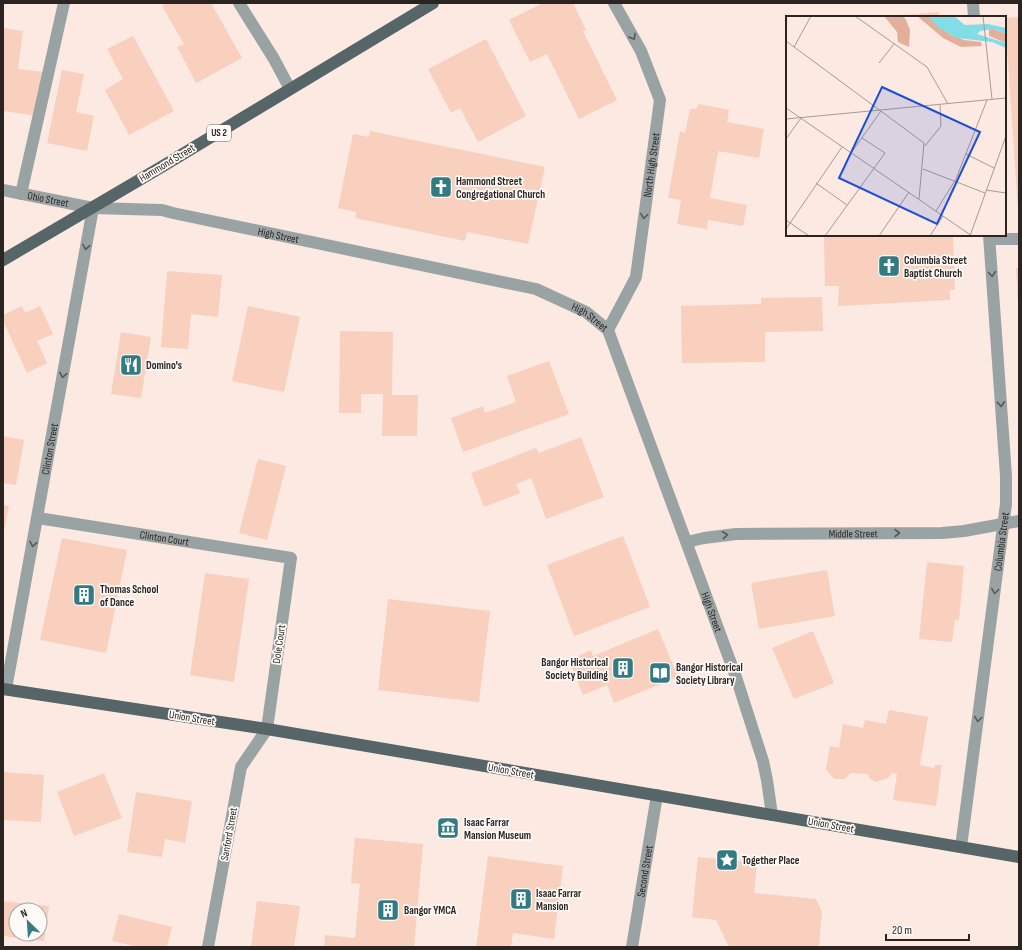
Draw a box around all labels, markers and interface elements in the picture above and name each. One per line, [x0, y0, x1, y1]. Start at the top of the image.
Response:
inset map [786, 16, 1006, 236]
one-way arrow [629, 33, 636, 40]
road number: US 2 [207, 125, 231, 141]
street label: North High Street [640, 131, 662, 198]
street label: Hammond Street [137, 141, 198, 185]
church icon: Hammond Street Congregational Church [428, 174, 454, 200]
place label: Hammond Street Congregational Church [456, 175, 545, 201]
street label: Ohio Street [26, 189, 70, 210]
one-way arrow [640, 213, 649, 219]
street label: High Street [257, 224, 301, 246]
one-way arrow [82, 244, 91, 250]
church icon: Columbia Street Baptist Church [876, 253, 902, 279]
place label: Columbia Street Baptist Church [904, 254, 967, 280]
one-way arrow [988, 271, 997, 277]
street label: High Street [570, 300, 611, 334]
restaurant icon: Domino's [118, 352, 144, 378]
place label: Domino's [146, 359, 182, 372]
one-way arrow [59, 372, 68, 378]
one-way arrow [997, 401, 1006, 407]
street label: Clinton Street [38, 422, 61, 476]
street label: Columbia Street [991, 511, 1011, 572]
street label: Middle Street [829, 527, 879, 540]
street label: Clinton Court [139, 528, 191, 548]
one-way arrow [894, 529, 900, 537]
one-way arrow [722, 531, 728, 540]
one-way arrow [29, 541, 38, 547]
building icon: Thomas School of Dance [71, 582, 97, 608]
place label: Thomas School of Dance [100, 583, 158, 609]
one-way arrow [990, 588, 999, 594]
street label: High Street [699, 590, 726, 634]
street label: Dole Court [270, 623, 288, 664]
building icon: Bangor Historical Society Building [610, 655, 636, 681]
place label: Bangor Historical Society Building [541, 656, 608, 682]
library icon: Bangor Historical Society Library [647, 660, 673, 686]
place label: Bangor Historical Society Library [676, 661, 743, 687]
street label: Union Street [168, 708, 217, 728]
one-way arrow [974, 716, 983, 723]
street label: Union Street [487, 761, 536, 782]
street label: Sanford Street [218, 806, 240, 862]
museum icon: Isaac Farrar Mansion Museum [435, 815, 461, 841]
street label: Union Street [807, 815, 856, 836]
place label: Isaac Farrar Mansion Museum [464, 816, 531, 842]
street label: Second Street [634, 843, 655, 898]
place icon: Together Place [714, 847, 740, 873]
place label: Together Place [742, 854, 800, 867]
building icon: Isaac Farrar Mansion [508, 886, 534, 912]
place label: Isaac Farrar Mansion [536, 887, 582, 913]
building icon: Bangor YMCA [375, 897, 401, 923]
north arrow [8, 902, 48, 942]
place label: Bangor YMCA [404, 904, 457, 917]
text: N [19, 906, 30, 921]
scale bar [886, 916, 969, 942]
text: 20 m [892, 923, 912, 938]

